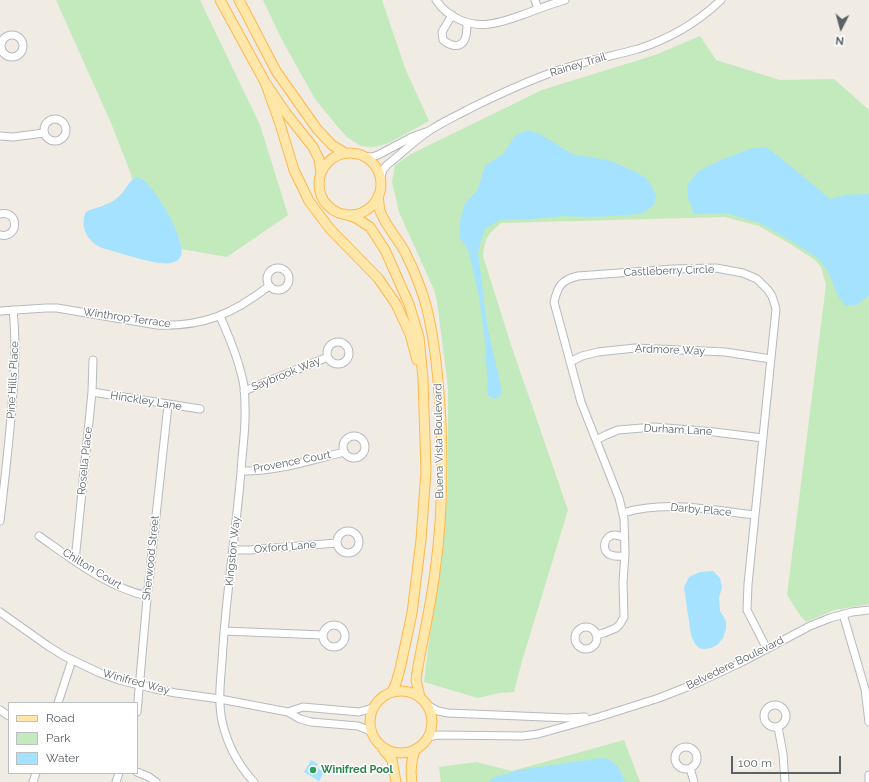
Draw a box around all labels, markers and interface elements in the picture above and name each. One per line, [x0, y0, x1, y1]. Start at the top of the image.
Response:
north arrow [821, 8, 861, 48]
text: N [835, 34, 845, 47]
street label: Rainey Trail [548, 50, 608, 80]
street label: Castleberry Circle [623, 263, 715, 279]
street label: Winthrop Terrace [82, 305, 172, 331]
street label: Pine Hills Place [4, 341, 22, 419]
street label: Ardmore Way [635, 342, 705, 358]
street label: Saybrook Way [250, 354, 322, 394]
street label: Buena Vista Boulevard [431, 383, 447, 499]
street label: Hinckley Lane [109, 389, 183, 413]
street label: Durham Lane [643, 422, 713, 438]
street label: Rosella Place [75, 426, 95, 496]
street label: Provence Court [252, 448, 332, 476]
street label: Darby Place [670, 501, 732, 519]
street label: Sherwood Street [140, 515, 162, 601]
street label: Kingston Way [223, 515, 243, 587]
street label: Oxford Lane [253, 538, 317, 556]
street label: Chilton Court [60, 546, 124, 592]
street label: Belvedere Boulevard [684, 634, 786, 692]
street label: Winifred Way [101, 667, 171, 697]
legend [8, 702, 138, 774]
text: Road [46, 711, 75, 725]
text: Park [46, 731, 71, 745]
scale bar [733, 748, 843, 774]
text: Water [46, 751, 80, 765]
text: 100 m [738, 756, 772, 770]
place label: Winifred Pool [321, 763, 393, 777]
marker: Winifred Pool [308, 765, 318, 775]

